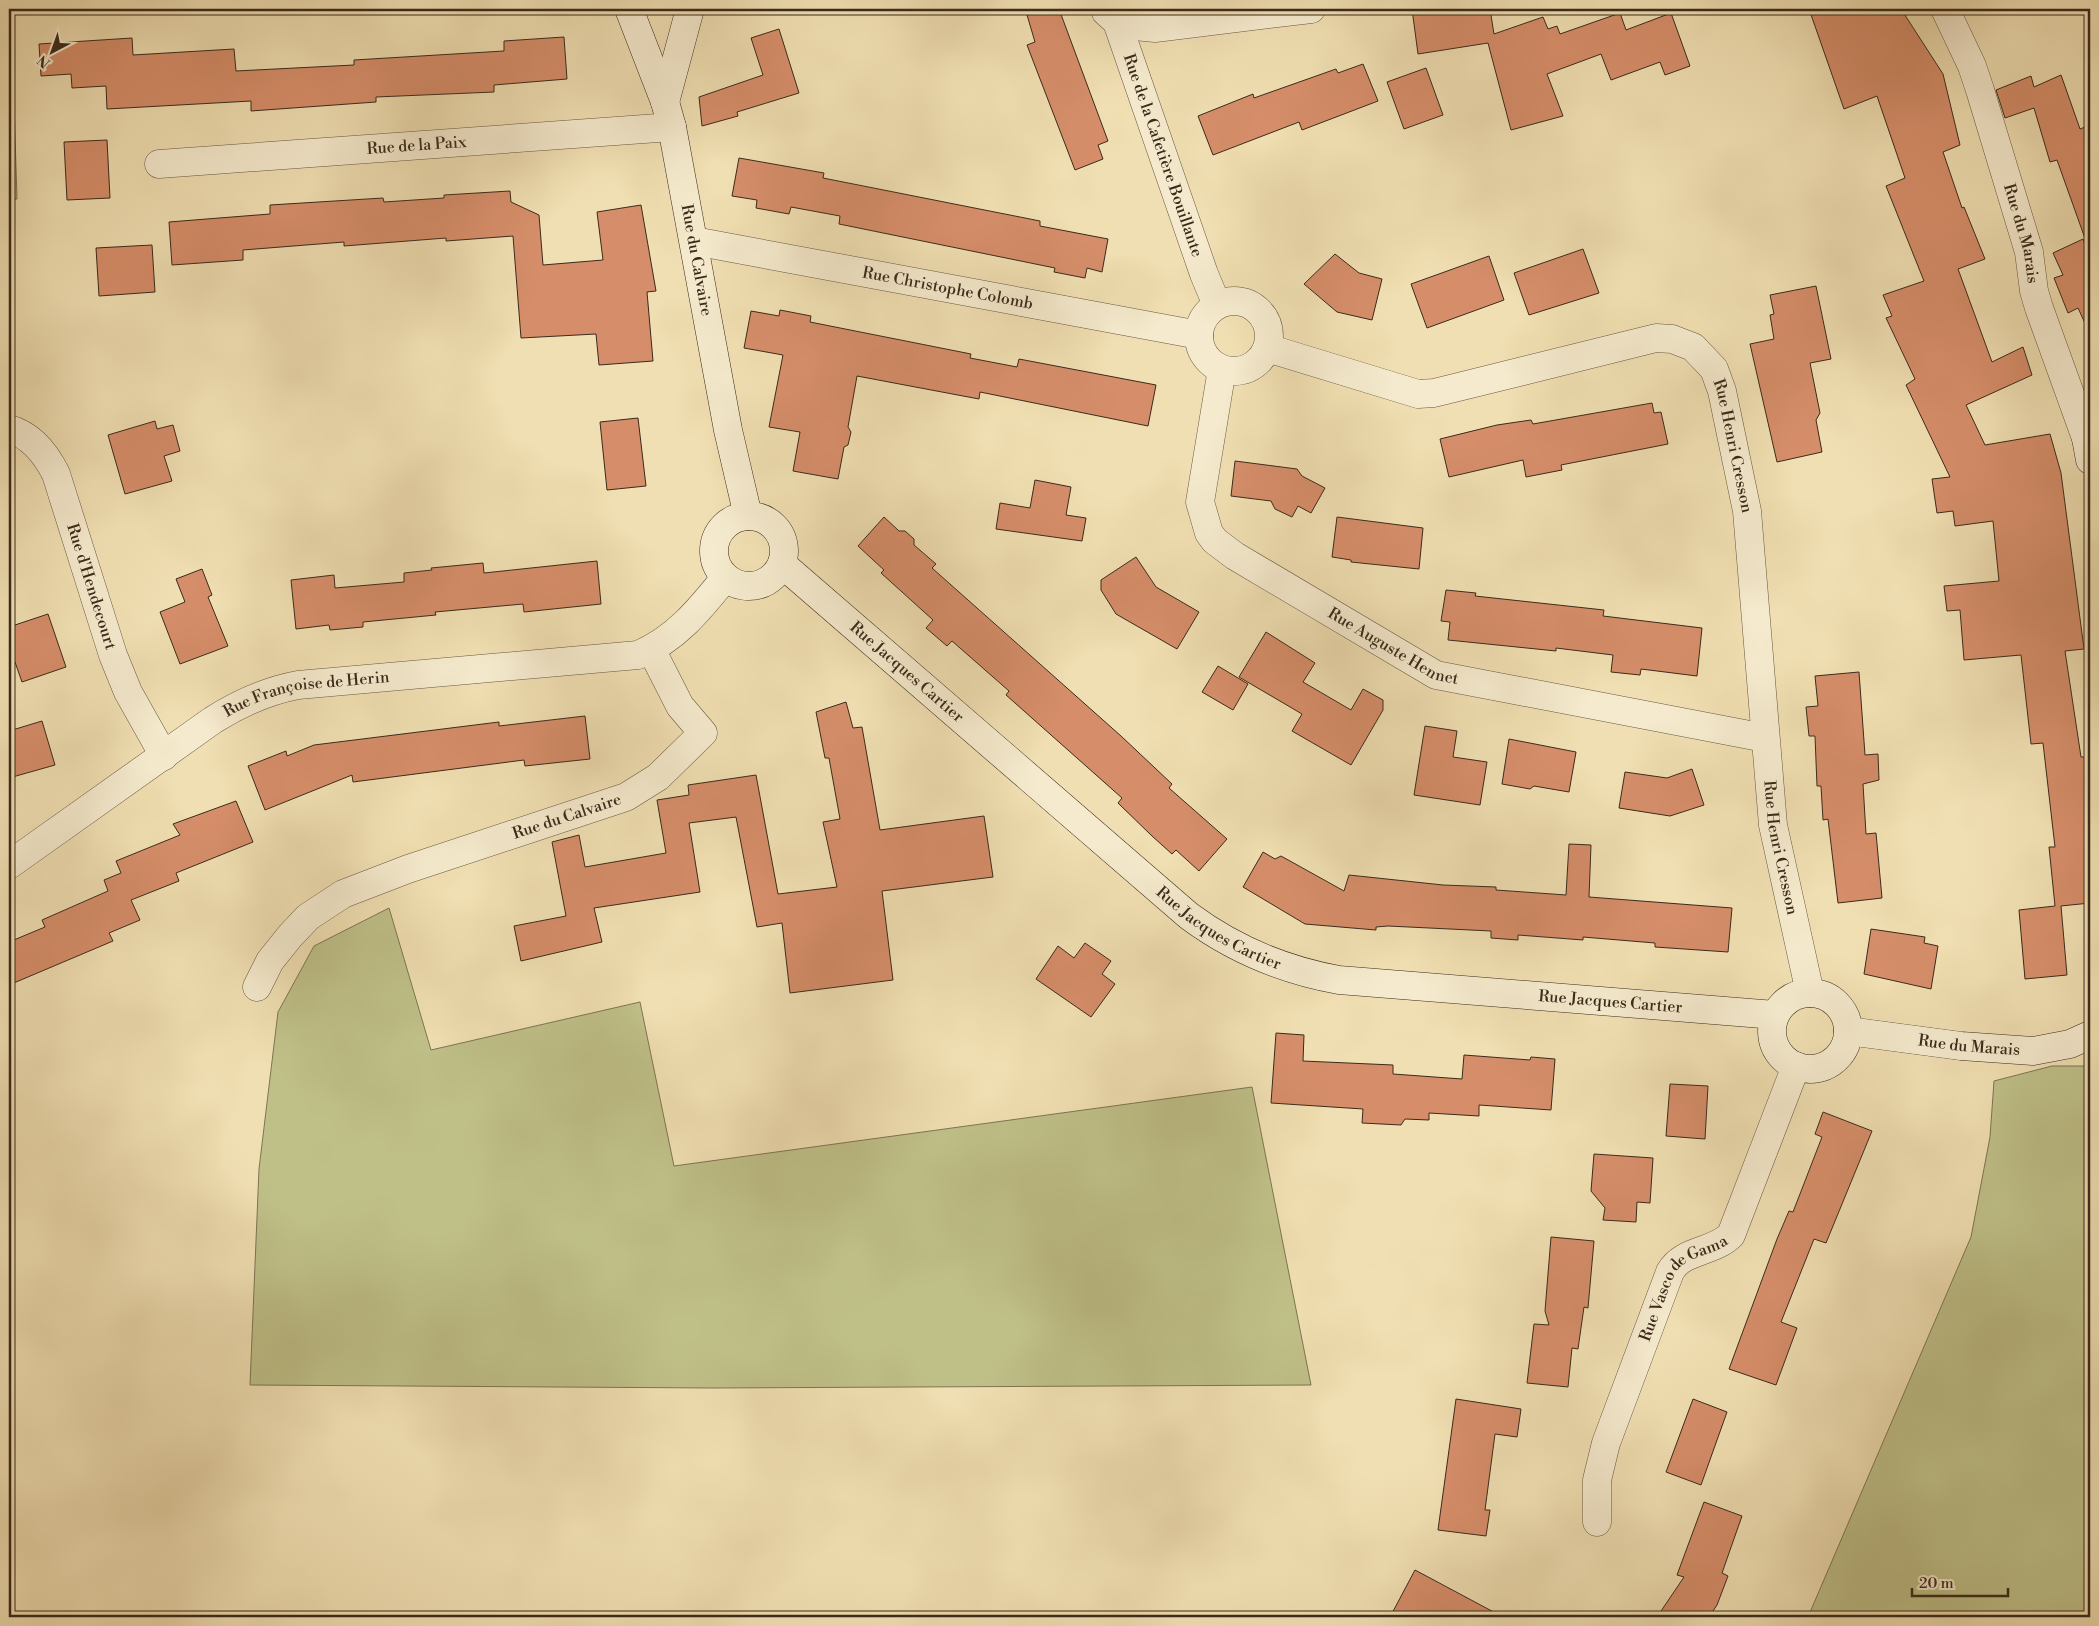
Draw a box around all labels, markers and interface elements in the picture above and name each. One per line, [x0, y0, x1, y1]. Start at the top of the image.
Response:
north arrow [28, 28, 78, 78]
text: N [34, 51, 54, 71]
street label: Rue de la Cafetière Bouillante [1119, 51, 1207, 259]
street label: Rue de la Paix [366, 132, 468, 159]
street label: Rue du Marais [1999, 181, 2043, 285]
street label: Rue du Calvaire [676, 203, 717, 318]
street label: Rue Christophe Colomb [861, 263, 1035, 314]
street label: Rue Henri Cresson [1708, 376, 1757, 515]
street label: Rue d'Hendecourt [62, 521, 121, 652]
street label: Rue Auguste Hennet [1324, 603, 1461, 689]
street label: Rue Jacques Cartier [846, 617, 968, 727]
street label: Rue Françoise de Herin [220, 667, 391, 722]
street label: Rue Henri Cresson [1759, 780, 1803, 917]
street label: Rue du Calvaire [510, 789, 624, 844]
street label: Rue Jacques Cartier [1152, 882, 1284, 974]
street label: Rue Jacques Cartier [1538, 986, 1683, 1018]
street label: Rue du Marais [1917, 1030, 2021, 1060]
street label: Rue Vasco de Gama [1635, 1230, 1732, 1344]
scale bar [1912, 1566, 2008, 1598]
text: 20 m [1919, 1574, 1954, 1593]

